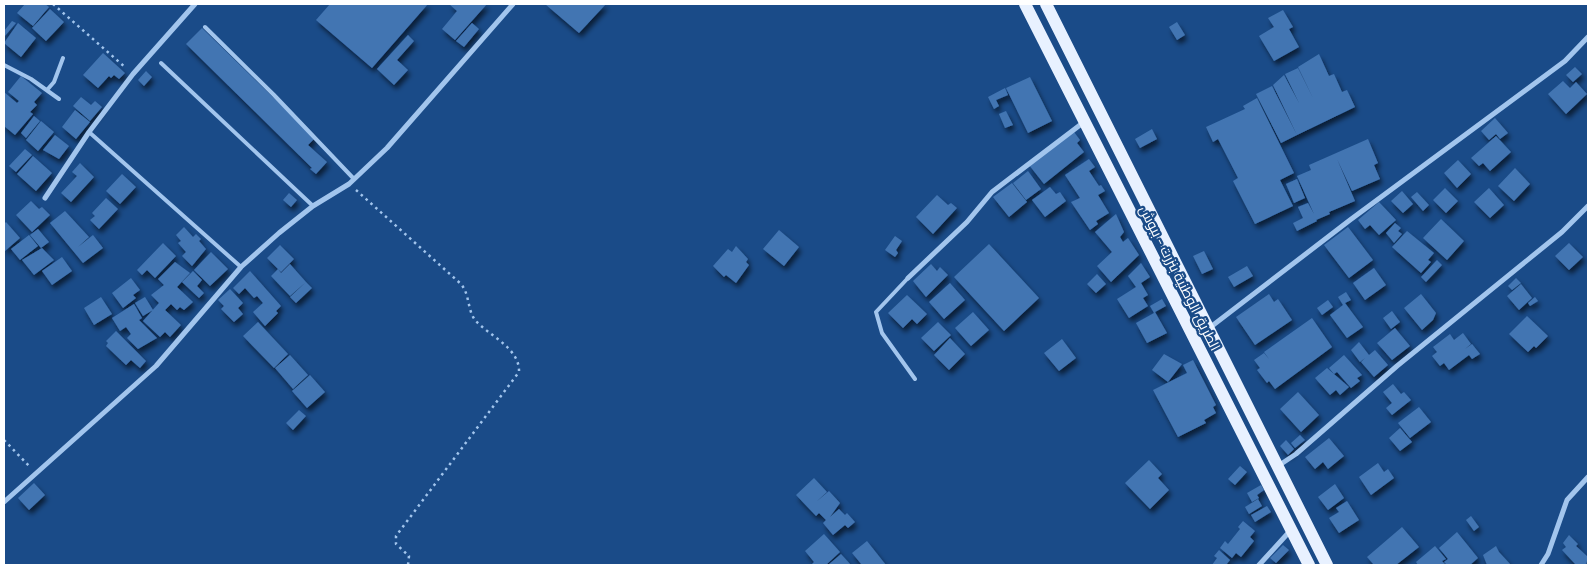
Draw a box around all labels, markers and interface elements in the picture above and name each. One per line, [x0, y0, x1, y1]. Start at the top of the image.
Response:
street label: الطريق الوطنية بنزرت - ببوش [1136, 202, 1224, 354]

